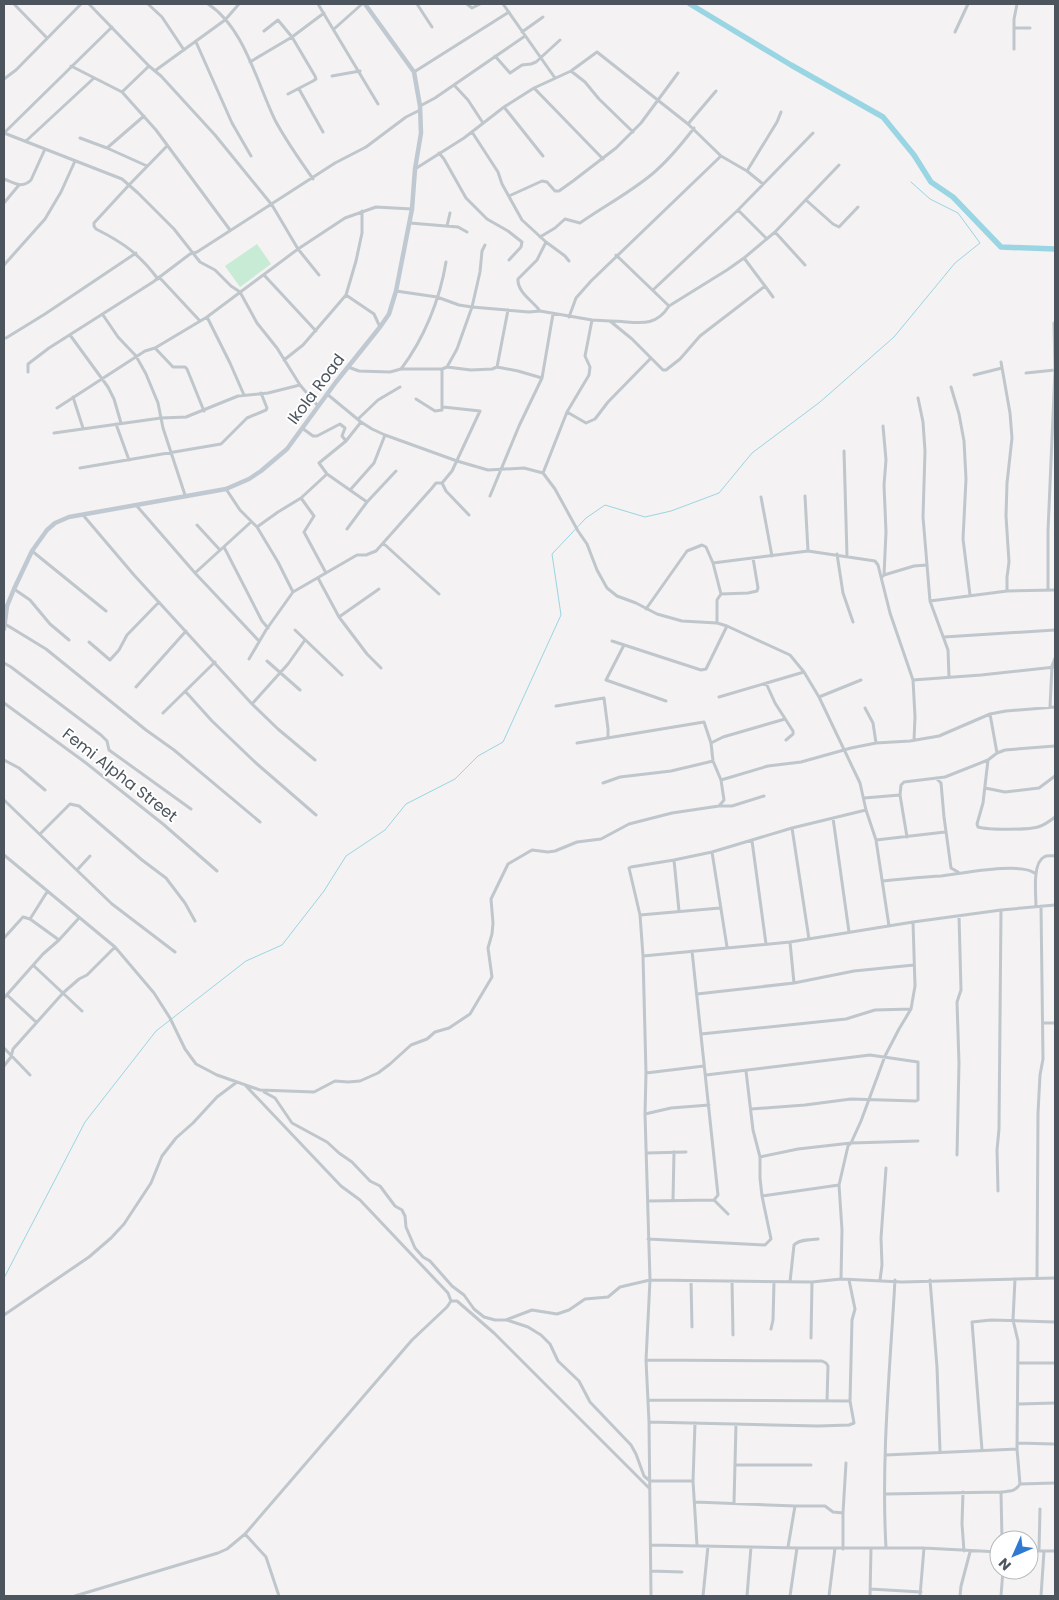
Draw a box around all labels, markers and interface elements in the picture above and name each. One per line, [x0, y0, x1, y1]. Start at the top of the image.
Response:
street label: Ikola Road [282, 349, 350, 429]
street label: Femi Alpha Street [58, 723, 183, 827]
north arrow [989, 1530, 1039, 1580]
text: N [994, 1553, 1016, 1575]

